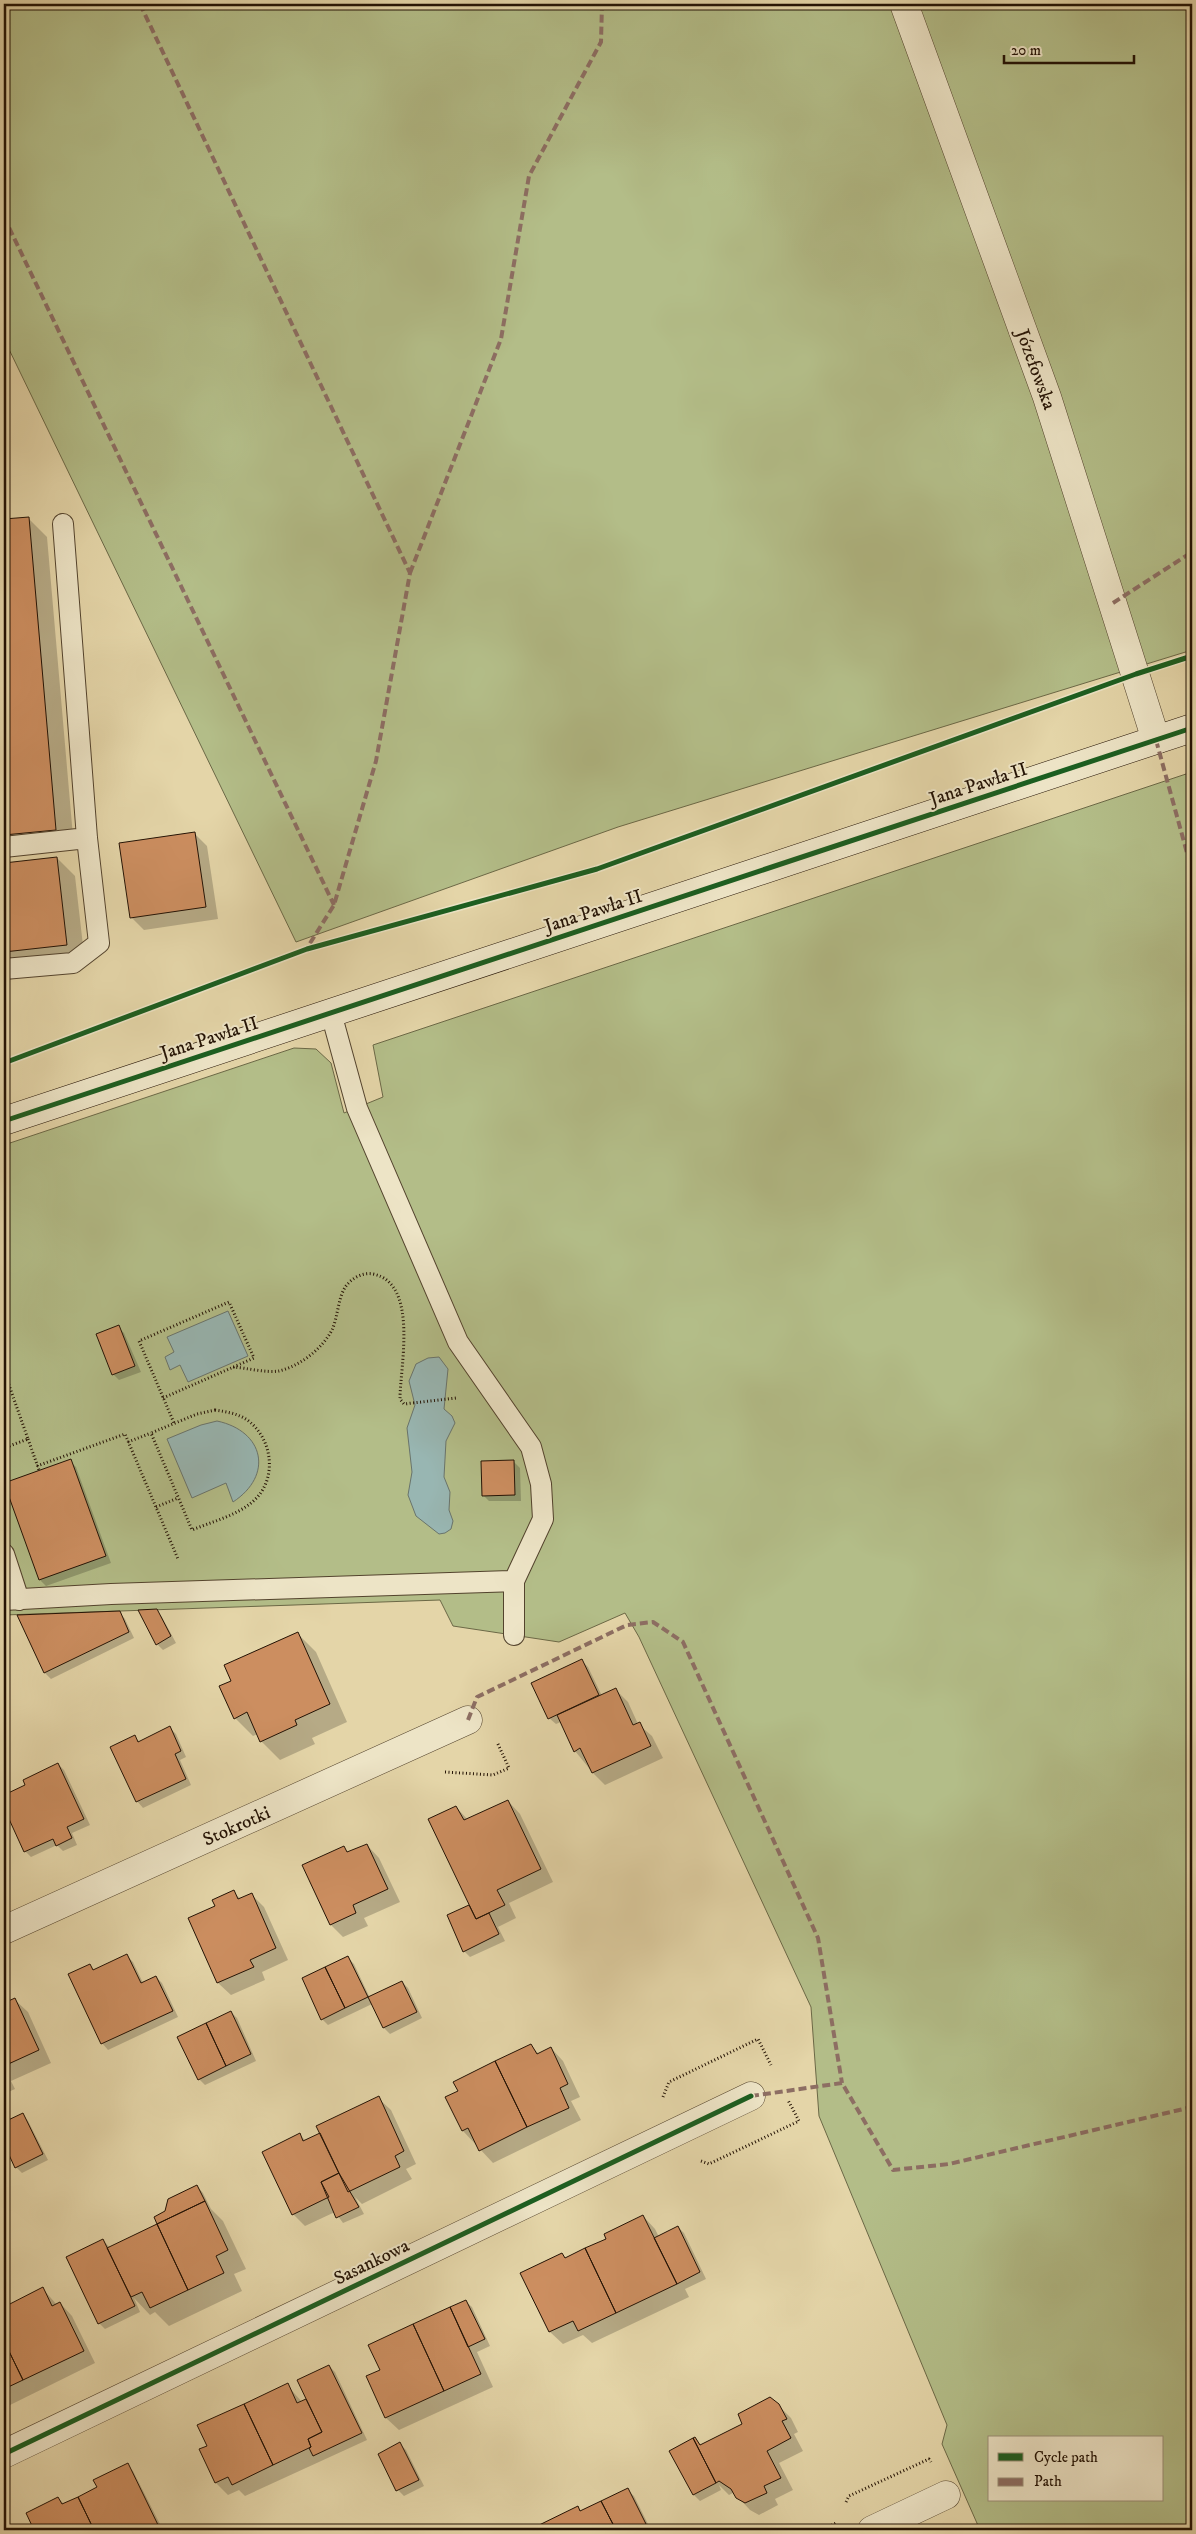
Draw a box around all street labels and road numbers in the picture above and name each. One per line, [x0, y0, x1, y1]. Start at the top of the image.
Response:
street label: Józefowska [1010, 324, 1061, 413]
street label: Jana Pawła II [925, 758, 1031, 812]
street label: Jana Pawła II [540, 885, 646, 939]
street label: Jana Pawła II [156, 1012, 262, 1066]
street label: Stokrotki [199, 1801, 274, 1851]
street label: Sasankowa [330, 2234, 413, 2290]

